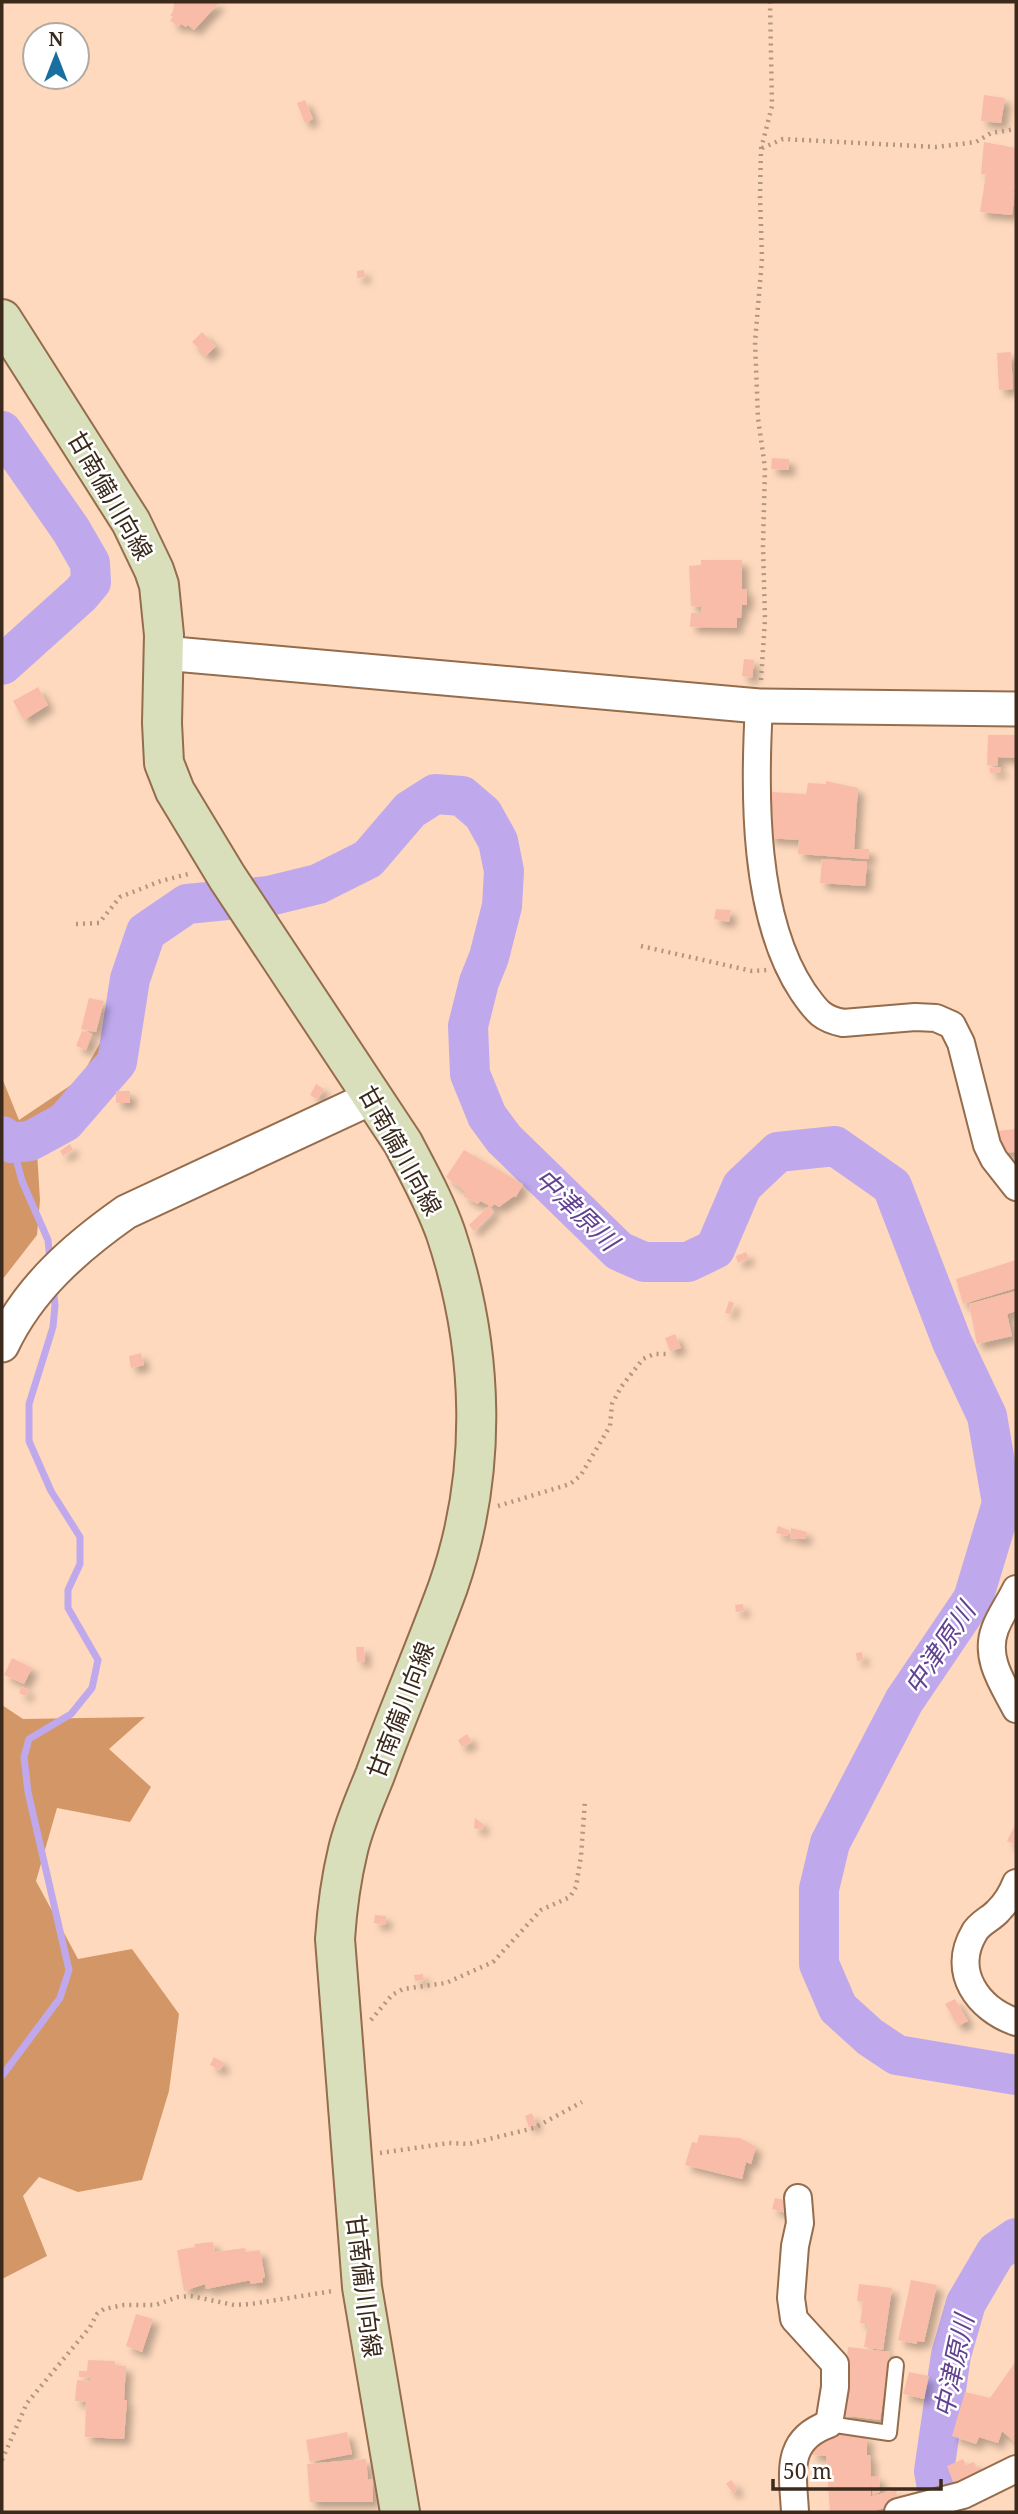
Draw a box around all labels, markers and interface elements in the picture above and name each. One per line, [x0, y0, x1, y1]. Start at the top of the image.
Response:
north arrow [21, 21, 91, 91]
text: N [49, 26, 64, 52]
street label: 甘南備川向線 [61, 424, 161, 566]
street label: 甘南備川向線 [352, 1079, 450, 1221]
water label: 中津原川 [527, 1160, 629, 1260]
water label: 中津原川 [895, 1592, 985, 1701]
street label: 甘南備川向線 [359, 1637, 441, 1783]
street label: 甘南備川向線 [340, 2213, 390, 2359]
water label: 中津原川 [925, 2308, 982, 2421]
scale bar [773, 2448, 941, 2492]
text: 50 m [783, 2457, 832, 2485]

